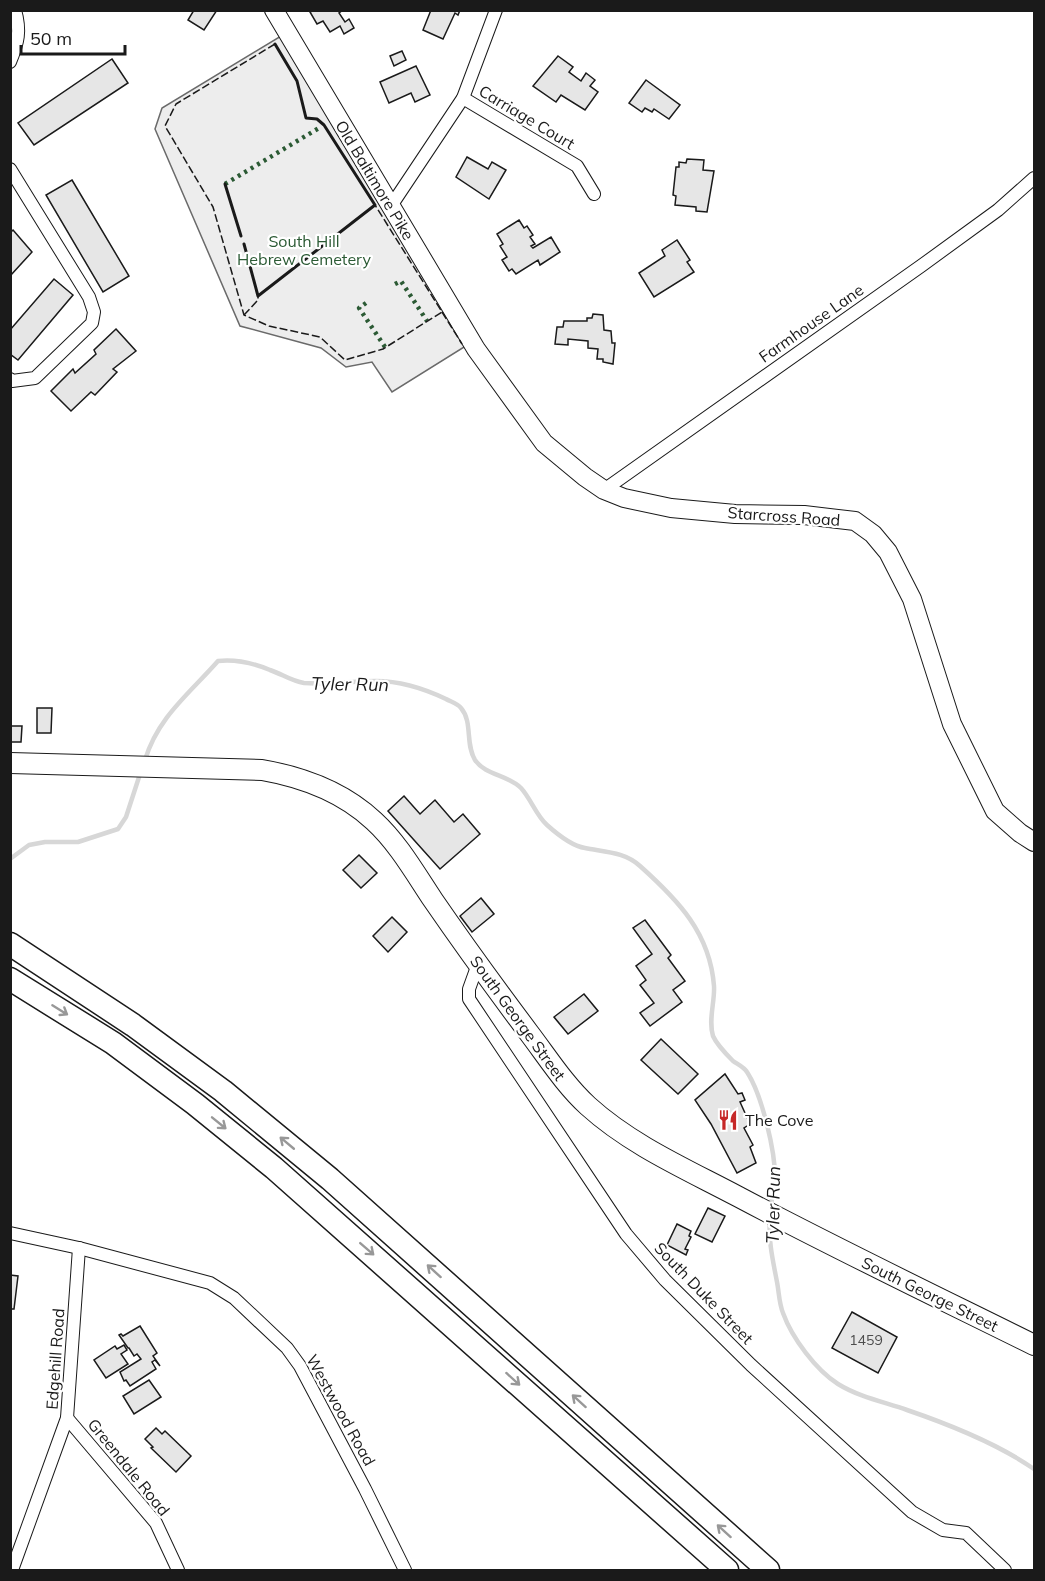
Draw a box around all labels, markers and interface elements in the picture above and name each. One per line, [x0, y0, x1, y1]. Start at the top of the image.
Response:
scale bar [21, 18, 124, 56]
text: 50 m [30, 27, 72, 50]
street label: Carriage Court [475, 81, 579, 154]
street label: Old Baltimore Pike [331, 116, 419, 244]
park label: South Hill Hebrew Cemetery [237, 231, 371, 269]
street label: Farmhouse Lane [755, 280, 867, 366]
street label: Starcross Road [727, 502, 841, 530]
water label: Tyler Run [311, 672, 389, 696]
street label: South George Street [466, 952, 570, 1085]
one-way arrow [51, 1005, 68, 1017]
restaurant icon: The Cove [716, 1108, 740, 1132]
place label: The Cove [745, 1110, 813, 1130]
one-way arrow [210, 1117, 226, 1130]
one-way arrow [279, 1137, 295, 1150]
water label: Tyler Run [761, 1166, 785, 1244]
street label: South Duke Street [650, 1238, 758, 1348]
one-way arrow [359, 1243, 375, 1256]
street label: South George Street [858, 1252, 1002, 1336]
one-way arrow [427, 1264, 442, 1278]
street label: Edgehill Road [41, 1308, 69, 1410]
house number: 1459 [849, 1331, 883, 1349]
street label: Westwood Road [302, 1351, 380, 1469]
one-way arrow [505, 1372, 520, 1386]
one-way arrow [572, 1394, 587, 1408]
street label: Greendale Road [84, 1414, 174, 1520]
one-way arrow [717, 1524, 732, 1538]

